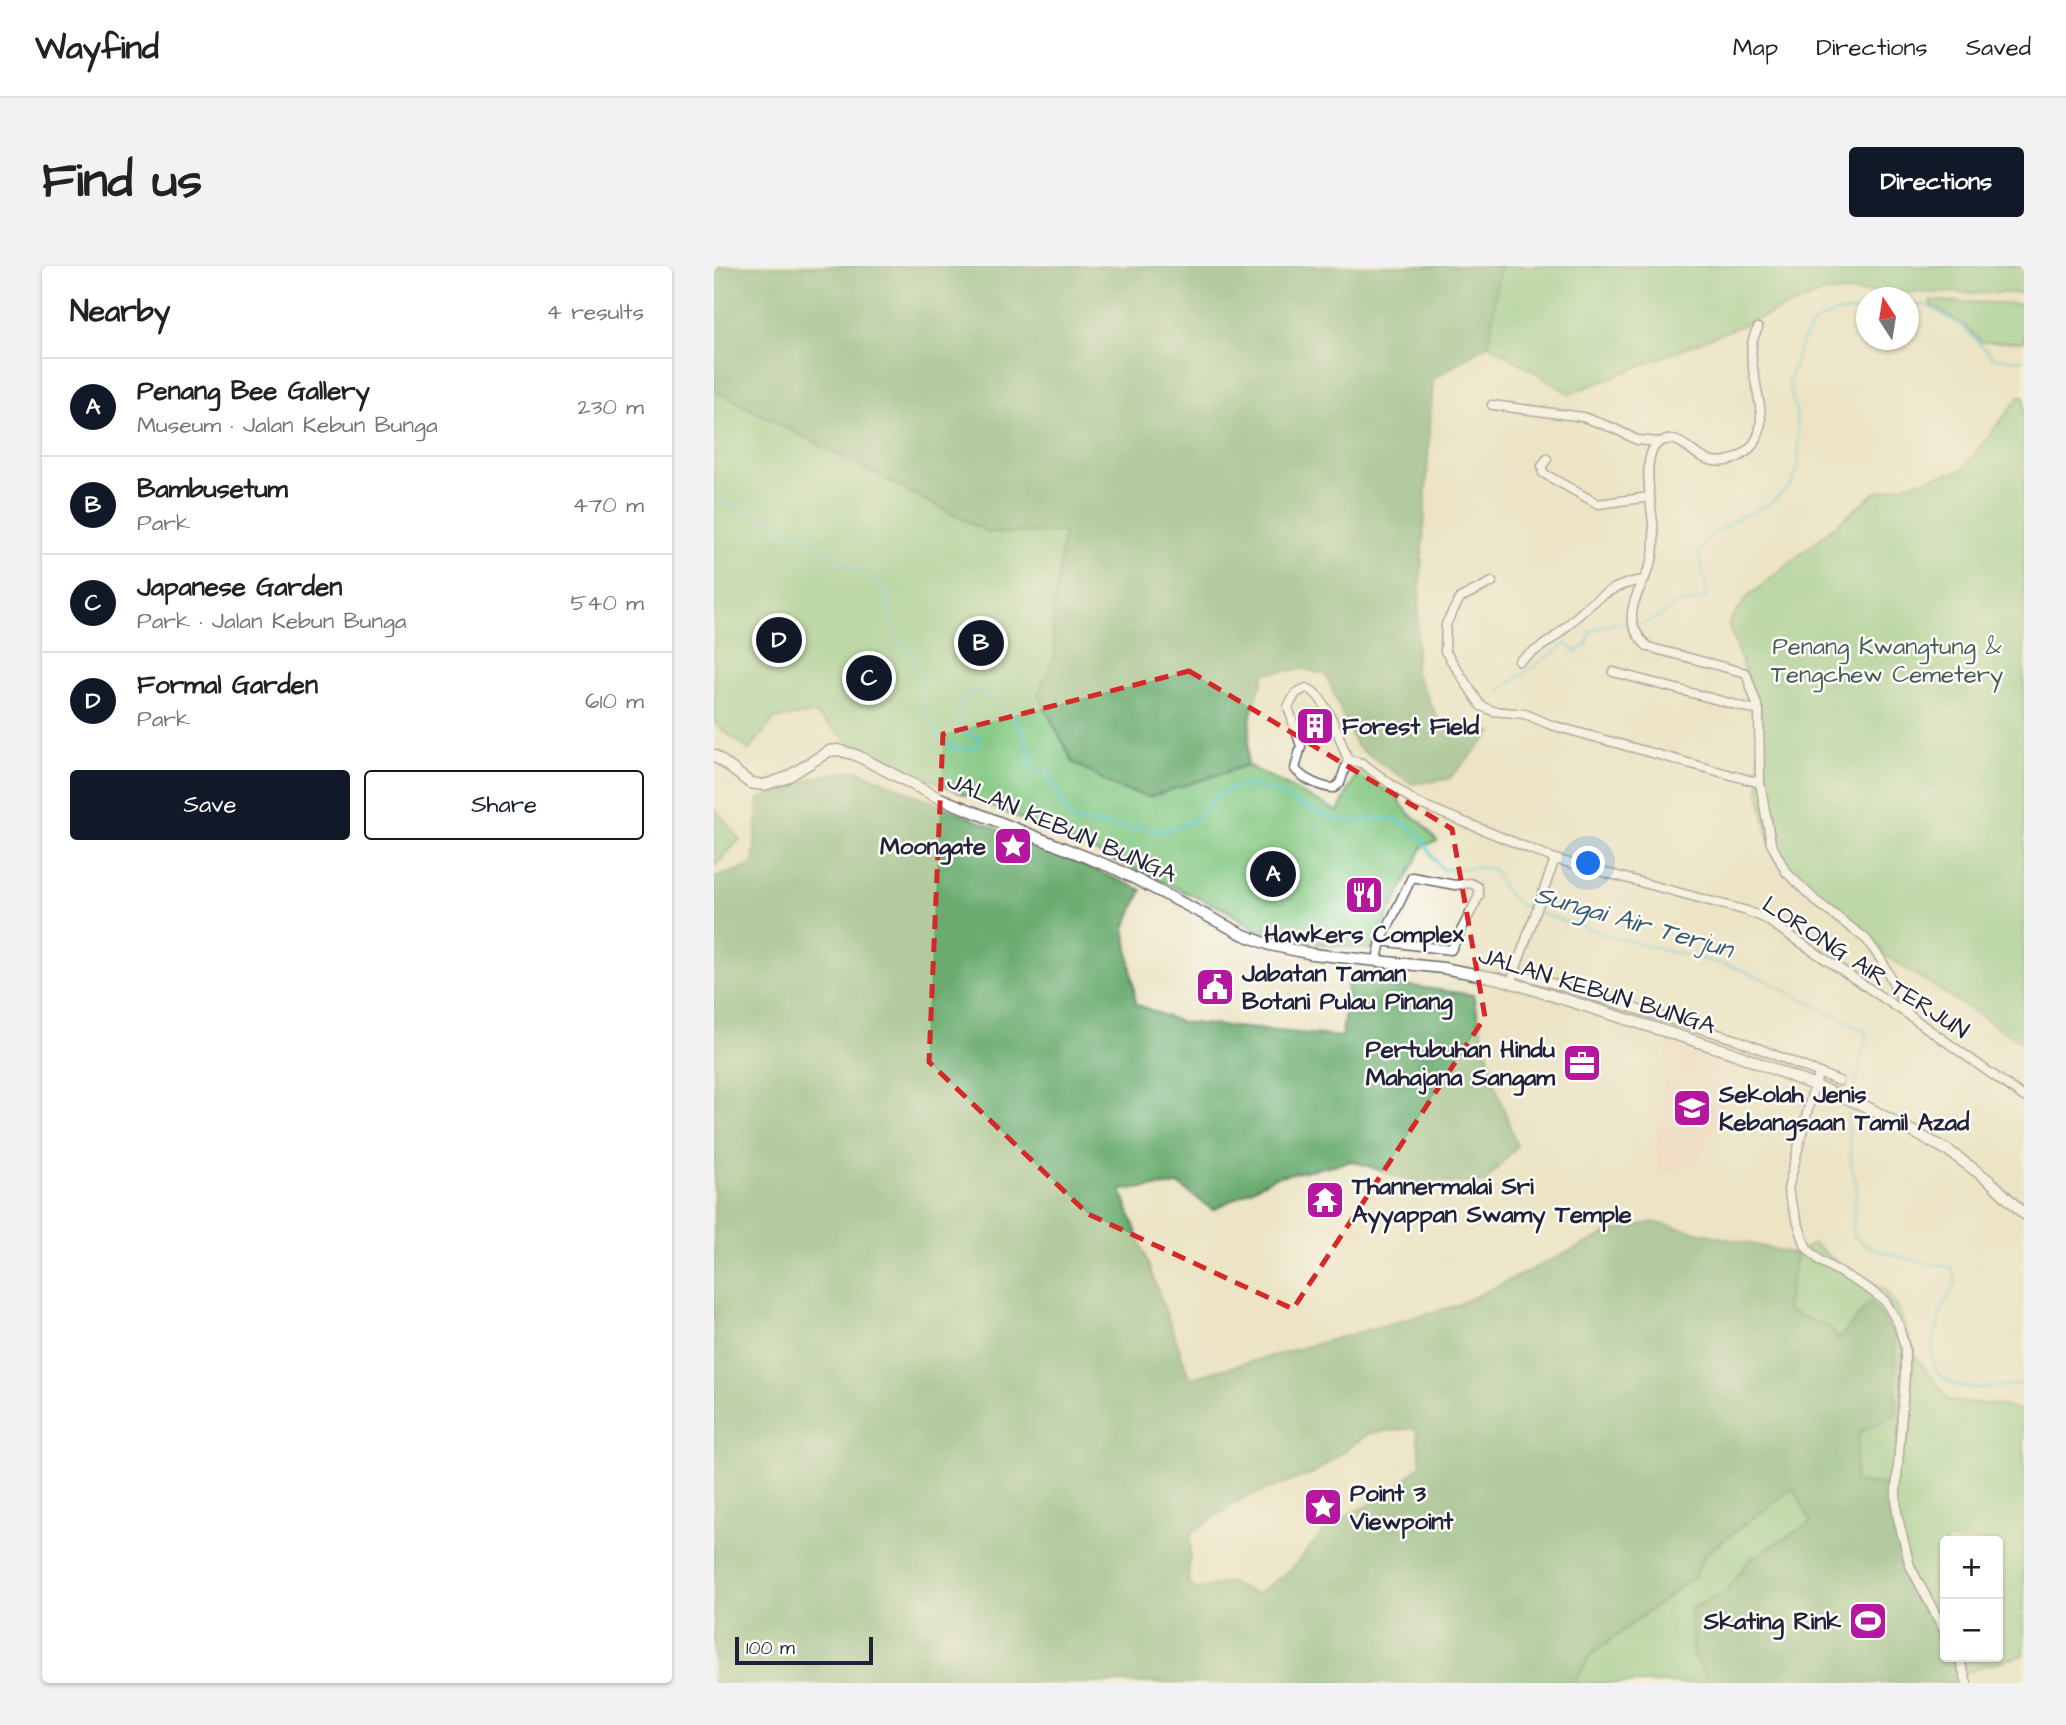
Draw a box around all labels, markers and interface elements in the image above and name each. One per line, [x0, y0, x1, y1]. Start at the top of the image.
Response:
text: Wayfind [35, 25, 159, 71]
text: Map [1733, 31, 1778, 65]
text: Directions [1816, 31, 1928, 65]
text: Saved [1966, 31, 2031, 65]
button: Directions [1849, 147, 2024, 217]
text: Find us [42, 148, 202, 216]
north arrow [1856, 287, 1919, 350]
text: Nearby [70, 291, 170, 333]
text: 4 results [546, 296, 644, 328]
text: Penang Bee Gallery [137, 373, 370, 409]
text: A [86, 391, 100, 423]
text: 230 m [578, 391, 644, 423]
text: Museum · Jalan Kebun Bunga [137, 409, 438, 441]
text: Bambusetum [137, 471, 288, 507]
text: B [85, 489, 101, 521]
text: 470 m [573, 489, 644, 521]
text: Park [137, 507, 190, 539]
text: Japanese Garden [137, 569, 342, 605]
text: C [85, 587, 101, 619]
text: 540 m [570, 587, 644, 619]
text: Park · Jalan Kebun Bunga [137, 605, 407, 637]
pin: D [756, 614, 802, 666]
pin: B [958, 617, 1004, 669]
park label: Penang Kwangtung & Tengchew Cemetery [1771, 630, 2003, 693]
pin: C [846, 652, 892, 704]
text: Formal Garden [137, 667, 318, 703]
text: D [86, 685, 100, 717]
text: 610 m [585, 685, 644, 717]
text: Park [137, 703, 190, 735]
building icon: Forest Field [1294, 705, 1336, 747]
place label: Forest Field [1342, 710, 1480, 744]
street label: JALAN KEBUN BUNGA [942, 764, 1182, 892]
button: Save [70, 770, 350, 840]
button: Share [364, 770, 644, 840]
place icon: Moongate [992, 825, 1034, 867]
place label: Moongate [880, 830, 986, 865]
your location [1571, 846, 1605, 880]
pin: A [1250, 848, 1296, 900]
restaurant icon: Hawkers Complex [1343, 874, 1385, 916]
water label: Sungai Air Terjun [1530, 876, 1739, 969]
street label: LORONG AIR TERJUN [1755, 888, 1976, 1048]
place label: Hawkers Complex [1264, 918, 1464, 952]
street label: JALAN KEBUN BUNGA [1474, 939, 1719, 1043]
place label: Jabatan Taman Botani Pulau Pinang [1241, 957, 1453, 1020]
public building icon: Jabatan Taman Botani Pulau Pinang [1194, 966, 1236, 1008]
place label: Pertubuhan Hindu Mahajana Sangam [1366, 1033, 1555, 1096]
office icon: Pertubuhan Hindu Mahajana Sangam [1561, 1042, 1603, 1084]
place label: Sekolah Jenis Kebangsaan Tamil Azad [1718, 1078, 1970, 1141]
school or university icon: Sekolah Jenis Kebangsaan Tamil Azad [1671, 1087, 1713, 1129]
place label: Thannermalai Sri Ayyappan Swamy Temple [1351, 1170, 1632, 1234]
temple icon: Thannermalai Sri Ayyappan Swamy Temple [1304, 1179, 1346, 1221]
place label: Point 3 Viewpoint [1349, 1477, 1454, 1539]
place icon: Point 3 Viewpoint [1302, 1486, 1344, 1528]
map controls [1940, 1536, 2003, 1662]
button: + [1940, 1536, 2003, 1599]
button: − [1940, 1599, 2003, 1662]
sports icon: Skating Rink [1847, 1600, 1889, 1642]
place label: Skating Rink [1703, 1605, 1841, 1640]
scale bar [735, 1634, 873, 1666]
text: 100 m [746, 1635, 795, 1662]

